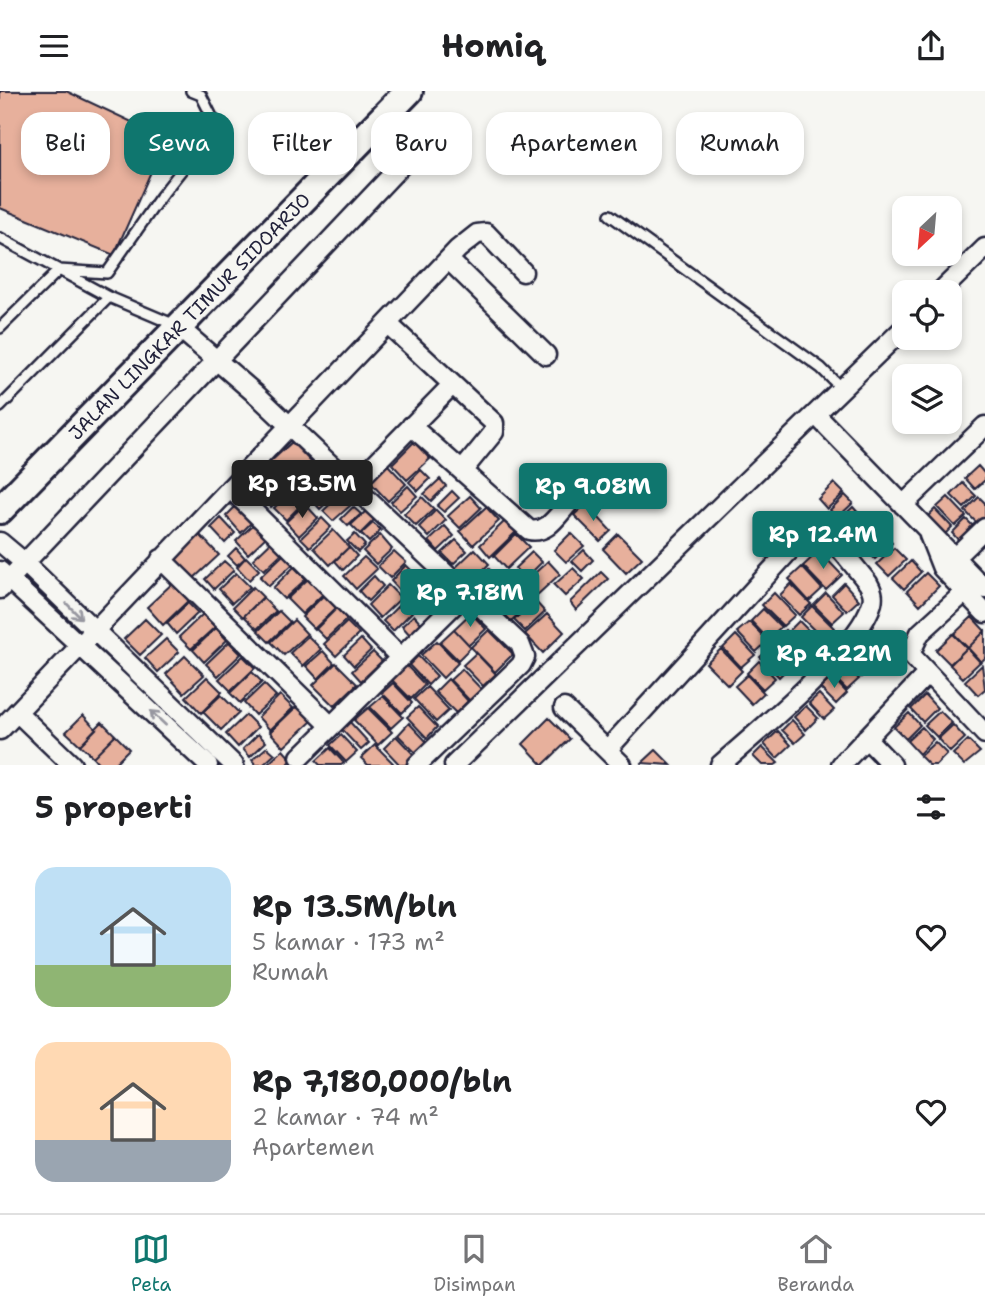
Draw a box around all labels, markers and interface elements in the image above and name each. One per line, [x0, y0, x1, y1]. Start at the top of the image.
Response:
text: Homiq [441, 24, 544, 67]
icon: menu [35, 27, 73, 65]
icon: share [912, 27, 950, 65]
chip: Beli [21, 112, 110, 175]
chip: Sewa [124, 112, 234, 175]
chip: Filter [248, 112, 357, 175]
chip: Baru [371, 112, 472, 175]
chip: Apartemen [486, 112, 662, 175]
chip: Rumah [676, 112, 804, 175]
street label: JALAN LINGKAR TIMUR SIDOARJO [63, 187, 316, 445]
north arrow [892, 196, 962, 266]
map controls [892, 196, 962, 434]
button: locate [892, 280, 962, 350]
button: layers [892, 364, 962, 434]
pin: Rp 13.5M [230, 461, 374, 520]
pin: Rp 9.08M [521, 463, 665, 523]
text: Rp 13.5M [248, 468, 356, 498]
text: Rp 9.08M [535, 471, 651, 501]
pin: Rp 12.4M [751, 511, 895, 571]
text: Rp 12.4M [768, 519, 878, 549]
pin: Rp 7.18M [398, 569, 542, 629]
text: Rp 7.18M [416, 577, 524, 607]
one-way arrow [65, 602, 82, 619]
pin: Rp 4.22M [762, 631, 906, 690]
text: Rp 4.22M [776, 638, 892, 668]
one-way arrow [150, 710, 167, 727]
text: 5 properti [35, 787, 192, 828]
icon: filters [912, 788, 950, 826]
text: Rp 13.5M/bln [252, 886, 457, 927]
icon: home [91, 895, 175, 979]
icon: heart [912, 918, 950, 956]
text: 5 kamar · 173 m² [252, 927, 445, 957]
text: Rumah [252, 957, 329, 987]
text: Rp 7,180,000/bln [252, 1061, 512, 1102]
icon: home [91, 1070, 175, 1154]
icon: heart [912, 1093, 950, 1131]
text: 2 kamar · 74 m² [252, 1102, 439, 1132]
text: Apartemen [252, 1132, 375, 1162]
tab: Peta [131, 1230, 171, 1297]
tab: Disimpan [433, 1230, 516, 1297]
tab: Beranda [778, 1230, 854, 1297]

